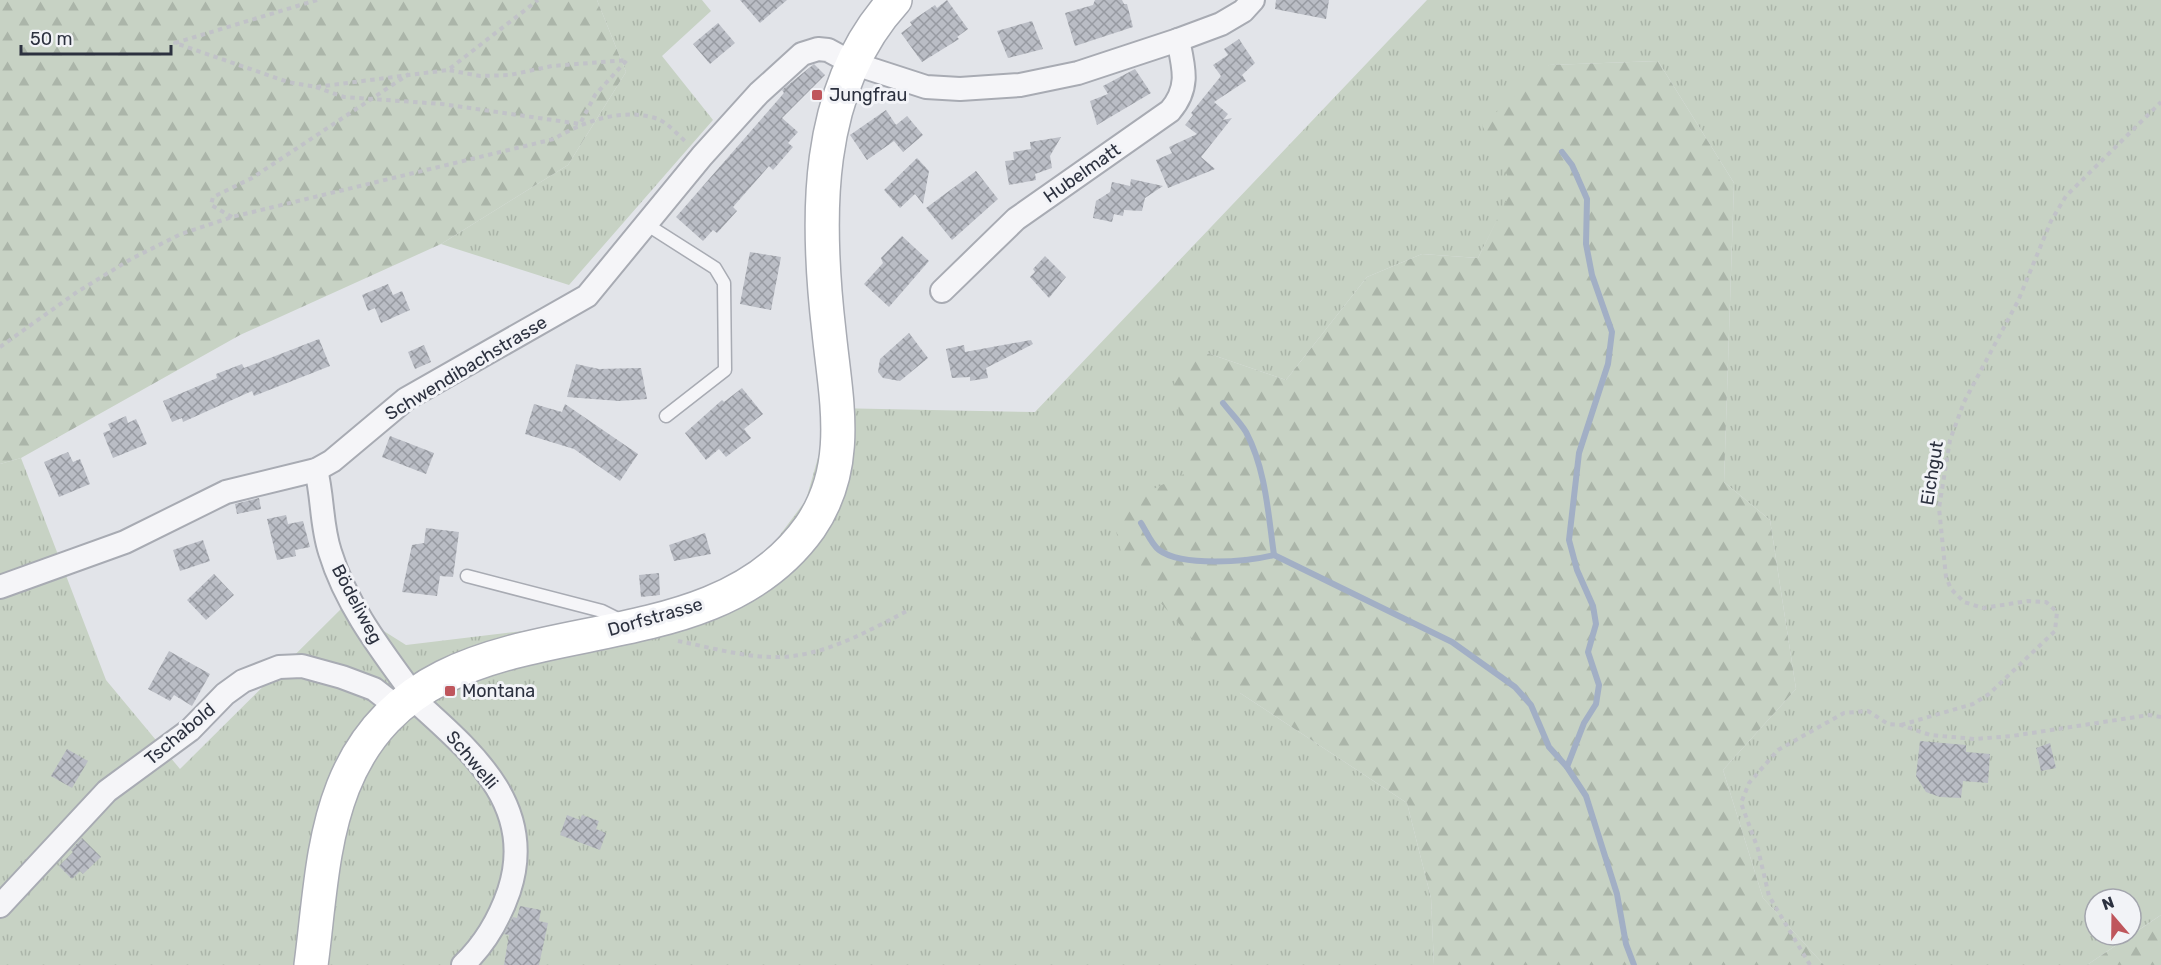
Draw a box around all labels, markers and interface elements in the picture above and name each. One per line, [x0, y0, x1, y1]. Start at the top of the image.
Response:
scale bar [21, 18, 171, 56]
text: 50 m [30, 28, 73, 50]
place label: Jungfrau [829, 84, 907, 106]
marker: Jungfrau [810, 88, 824, 102]
street label: Hubelmatt [1039, 139, 1125, 207]
street label: Schwendibachstrasse [381, 311, 551, 425]
street label: Eichgut [1916, 439, 1948, 507]
street label: Bödeliweg [327, 560, 387, 648]
street label: Dorfstrasse [605, 593, 705, 641]
place label: Montana [462, 680, 535, 702]
marker: Montana [443, 684, 457, 698]
street label: Tschabold [140, 698, 220, 770]
street label: Schwelli [441, 726, 503, 794]
north arrow [2083, 887, 2143, 947]
text: N [2099, 892, 2117, 914]

